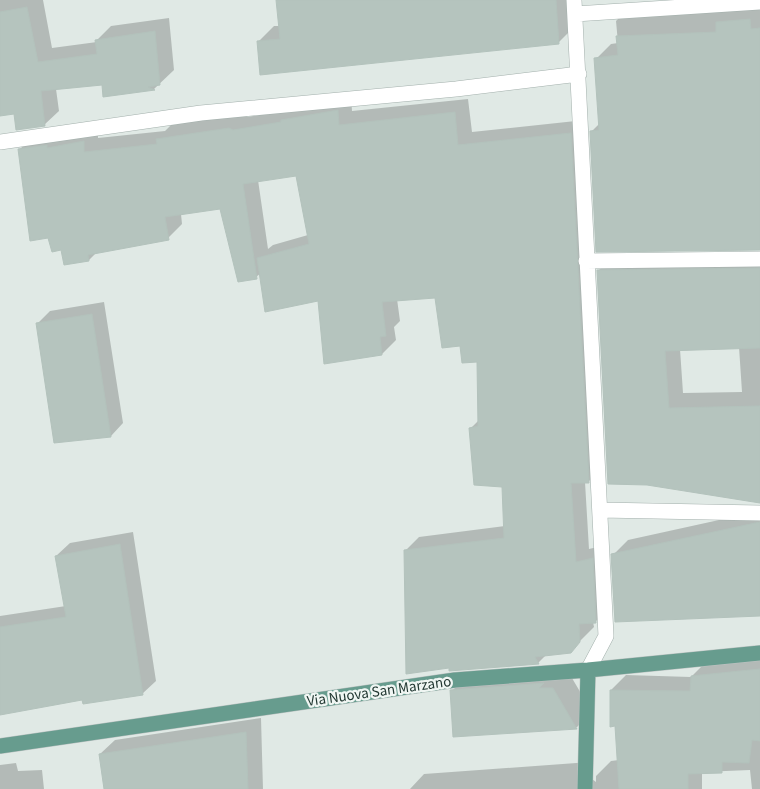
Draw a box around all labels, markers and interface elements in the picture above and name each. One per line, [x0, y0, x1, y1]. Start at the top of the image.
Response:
street label: Via Nuova San Marzano [306, 671, 453, 712]

